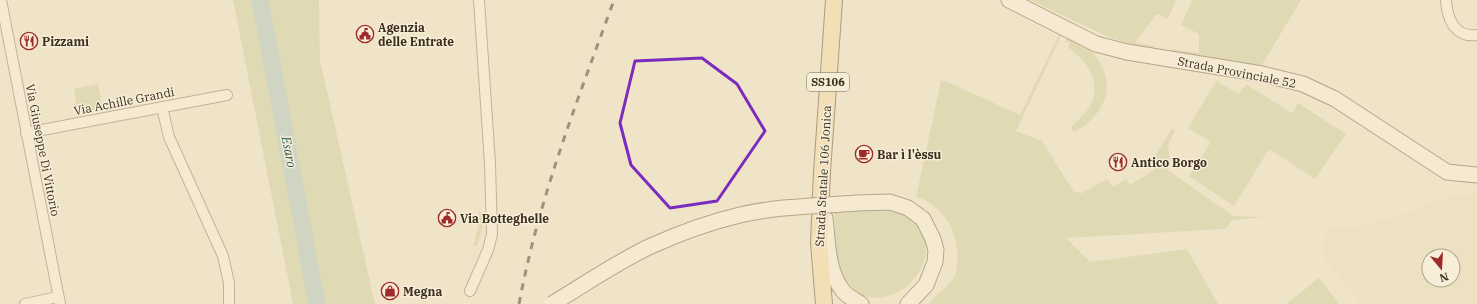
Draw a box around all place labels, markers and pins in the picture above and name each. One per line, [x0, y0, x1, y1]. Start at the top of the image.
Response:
place label: Agenzia delle Entrate [378, 20, 454, 49]
public building icon: Agenzia delle Entrate [355, 24, 375, 44]
restaurant icon: Pizzami [19, 31, 39, 51]
place label: Pizzami [42, 34, 89, 49]
cafe icon: Bar ì l'èssu [854, 144, 874, 164]
place label: Bar ì l'èssu [877, 147, 942, 162]
restaurant icon: Antico Borgo [1108, 152, 1128, 172]
place label: Antico Borgo [1131, 155, 1207, 170]
public building icon: Via Botteghelle [437, 208, 457, 228]
place label: Via Botteghelle [460, 211, 549, 226]
shop icon: Megna [380, 281, 400, 301]
place label: Megna [403, 284, 442, 299]

